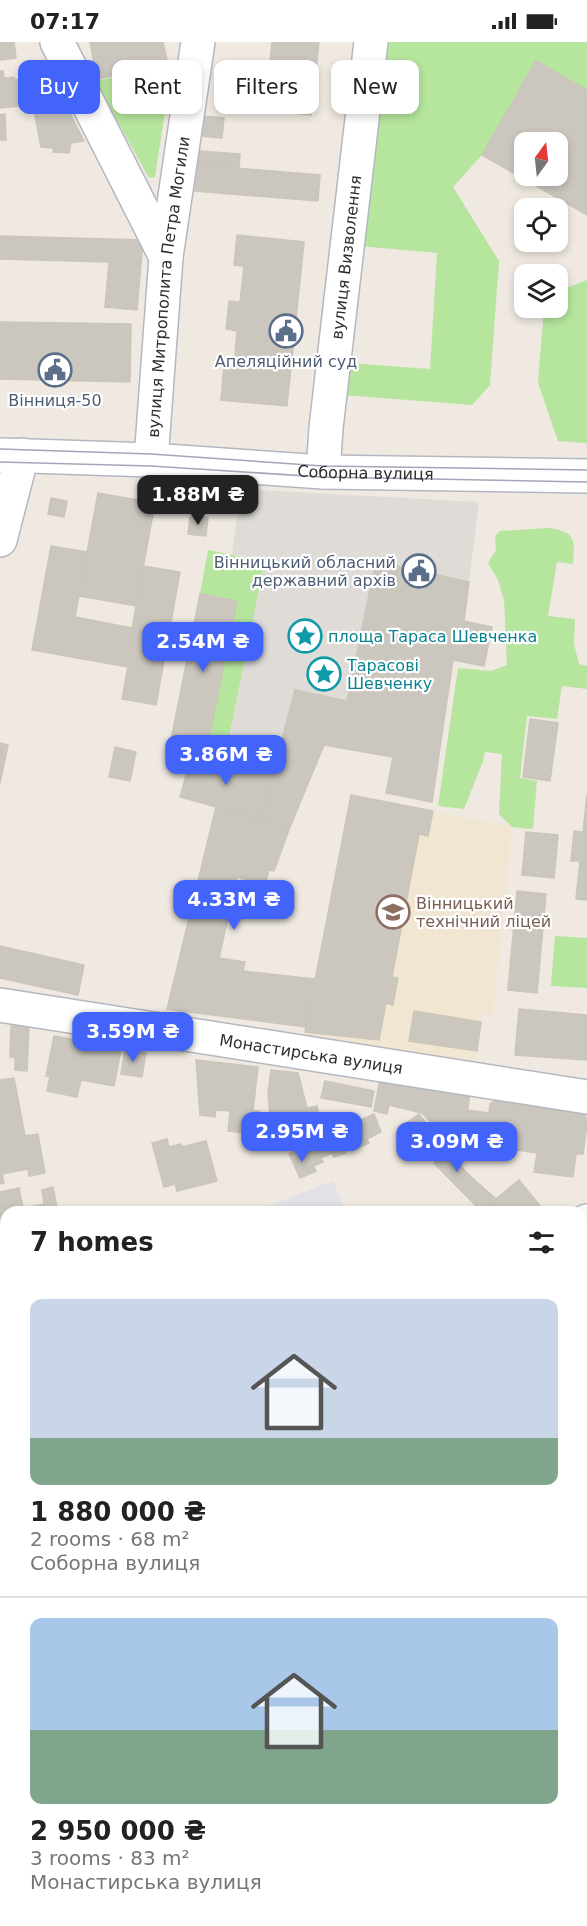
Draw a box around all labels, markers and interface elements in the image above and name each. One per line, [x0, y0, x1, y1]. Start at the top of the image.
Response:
text: 07:17 [30, 9, 100, 34]
chip: Buy [18, 60, 100, 114]
chip: Rent [112, 60, 202, 114]
chip: Filters [214, 60, 319, 114]
chip: New [331, 60, 419, 114]
north arrow [514, 132, 568, 186]
map controls [514, 132, 568, 318]
street label: вулиця Митрополита Петра Могили [143, 135, 193, 438]
street label: вулиця Визволення [327, 174, 365, 340]
button: locate [514, 198, 568, 252]
button: layers [514, 264, 568, 318]
public building icon: Апеляційний суд [268, 313, 304, 349]
public building icon: Вінниця-50 [37, 352, 73, 388]
place label: Апеляційний суд [215, 352, 357, 371]
place label: Вінниця-50 [8, 391, 102, 410]
street label: Соборна вулиця [297, 461, 434, 483]
pin: 1.88M ₴ [143, 475, 253, 526]
text: 1.88M ₴ [151, 482, 245, 506]
place label: Вінницький обласний державний архів [214, 553, 396, 590]
public building icon: Вінницький обласний державний архів [401, 553, 437, 589]
place icon: площа Тараса Шевченка [287, 618, 323, 654]
pin: 2.54M ₴ [148, 622, 258, 673]
place label: площа Тараса Шевченка [328, 627, 537, 646]
text: 2.54M ₴ [156, 629, 250, 653]
place icon: Тарасові Шевченку [306, 656, 342, 692]
place label: Тарасові Шевченку [346, 656, 432, 693]
pin: 3.86M ₴ [171, 735, 281, 786]
text: 3.86M ₴ [179, 742, 273, 766]
pin: 4.33M ₴ [179, 880, 289, 931]
text: 4.33M ₴ [187, 887, 281, 911]
school or university icon: Вінницький технічний ліцей [375, 894, 411, 930]
place label: Вінницький технічний ліцей [416, 894, 551, 931]
pin: 3.59M ₴ [78, 1012, 188, 1063]
text: 3.59M ₴ [86, 1019, 180, 1043]
street label: Монастирська вулиця [218, 1030, 404, 1078]
pin: 2.95M ₴ [247, 1112, 357, 1163]
text: 2.95M ₴ [255, 1119, 349, 1143]
pin: 3.09M ₴ [402, 1122, 512, 1173]
text: 3.09M ₴ [410, 1129, 504, 1153]
icon: filters [525, 1226, 558, 1259]
text: 7 homes [30, 1227, 154, 1257]
icon: home [240, 1338, 348, 1446]
text: 1 880 000 ₴ [30, 1497, 206, 1527]
text: 2 rooms · 68 m² [30, 1527, 190, 1551]
text: Соборна вулиця [30, 1551, 200, 1575]
icon: home [240, 1657, 348, 1765]
text: 2 950 000 ₴ [30, 1816, 206, 1846]
text: 3 rooms · 83 m² [30, 1846, 190, 1870]
text: Монастирська вулиця [30, 1870, 262, 1894]

